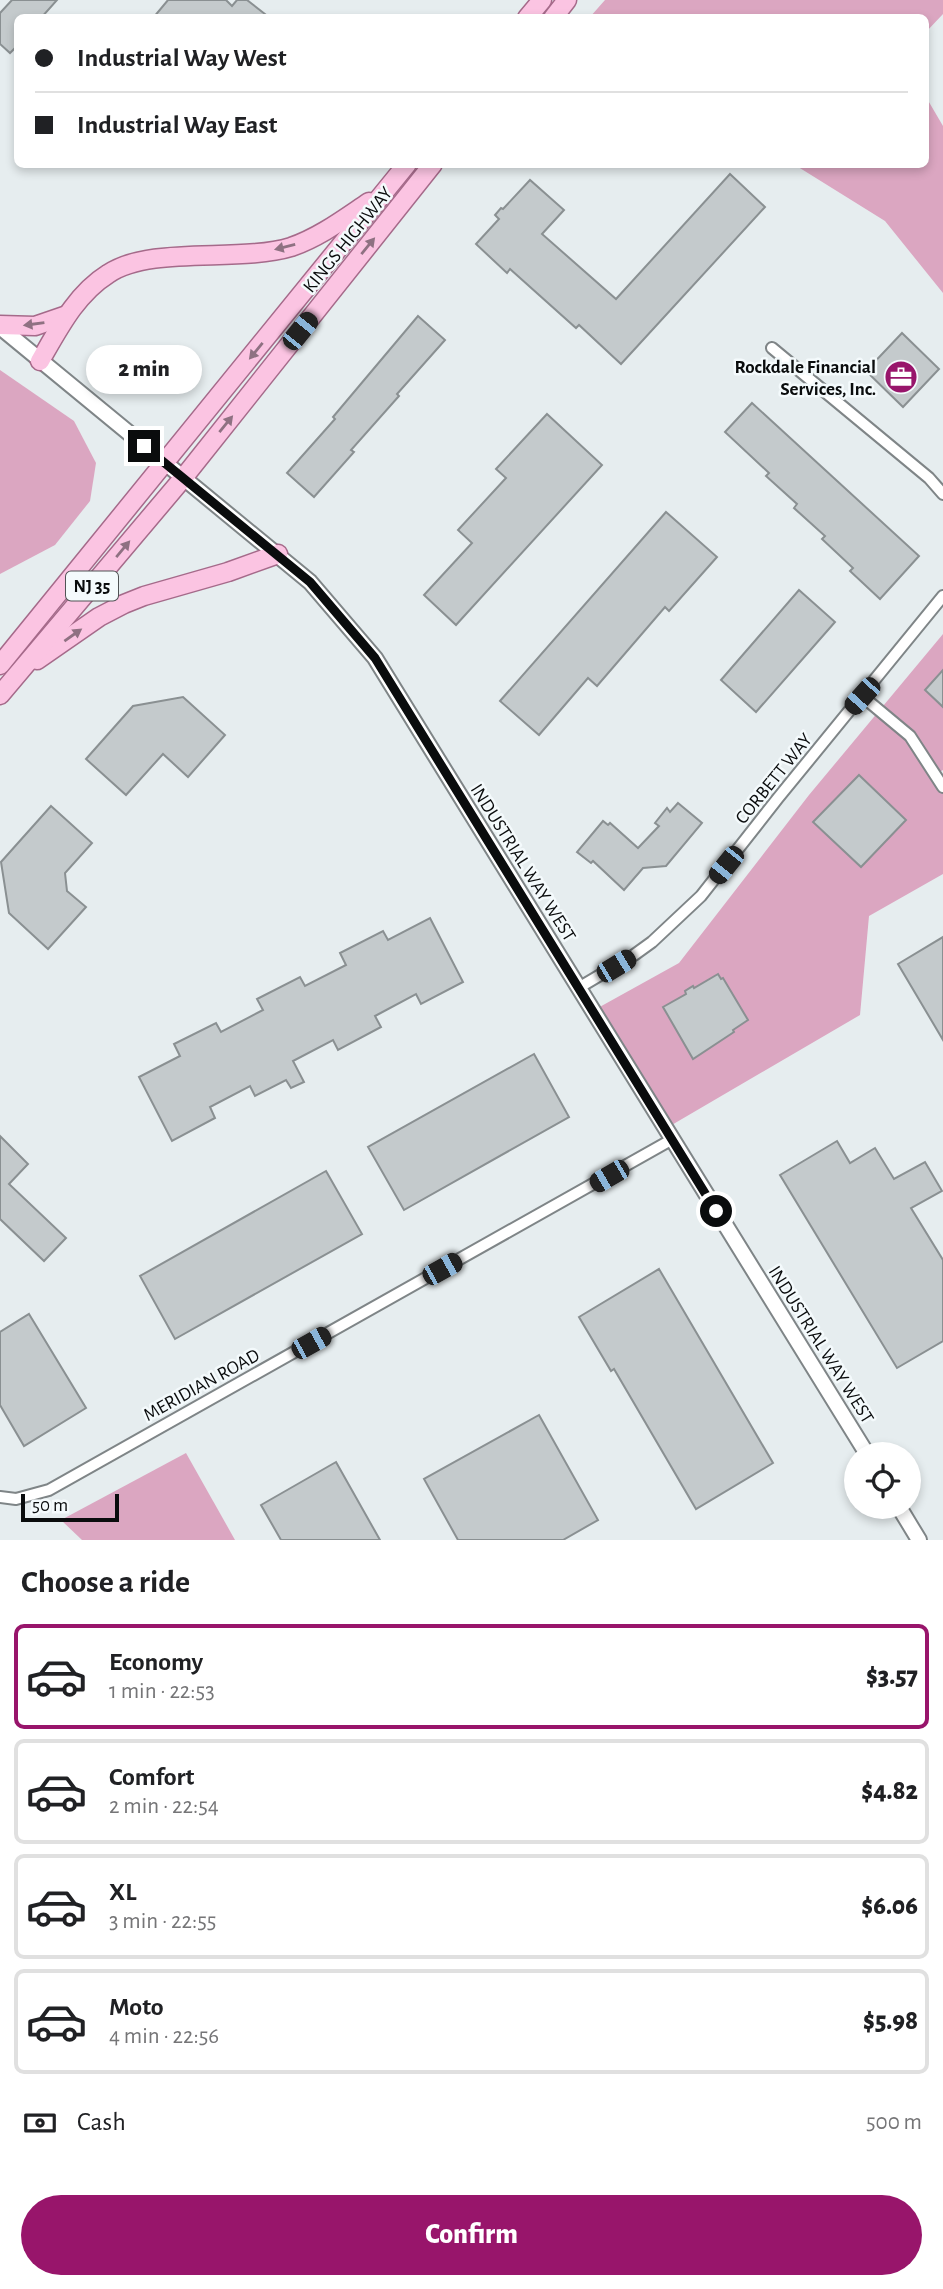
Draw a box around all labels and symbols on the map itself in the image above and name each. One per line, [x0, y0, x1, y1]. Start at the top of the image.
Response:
street label: KINGS HIGHWAY [300, 183, 396, 296]
one-way arrow [360, 237, 375, 254]
one-way arrow [274, 242, 296, 253]
car [279, 308, 322, 354]
one-way arrow [23, 319, 45, 330]
one-way arrow [249, 342, 264, 359]
callout: 2 min [86, 344, 202, 394]
place label: Rockdale Financial Services, Inc. [735, 358, 876, 399]
office icon: Rockdale Financial Services, Inc. [882, 358, 920, 396]
one-way arrow [218, 415, 233, 432]
route end [128, 430, 160, 462]
one-way arrow [115, 541, 130, 558]
road number: NJ 35 [66, 572, 118, 600]
one-way arrow [64, 628, 82, 642]
car [841, 673, 884, 719]
street label: CORBETT WAY [732, 730, 816, 828]
street label: INDUSTRIAL WAY WEST [467, 781, 579, 945]
car [705, 842, 748, 888]
car [593, 946, 640, 986]
car [586, 1156, 633, 1196]
route start [700, 1195, 732, 1227]
car [419, 1250, 466, 1288]
street label: INDUSTRIAL WAY WEST [765, 1263, 877, 1427]
car [288, 1324, 335, 1362]
street label: MERIDIAN ROAD [140, 1346, 263, 1425]
scale bar [21, 1491, 119, 1523]

